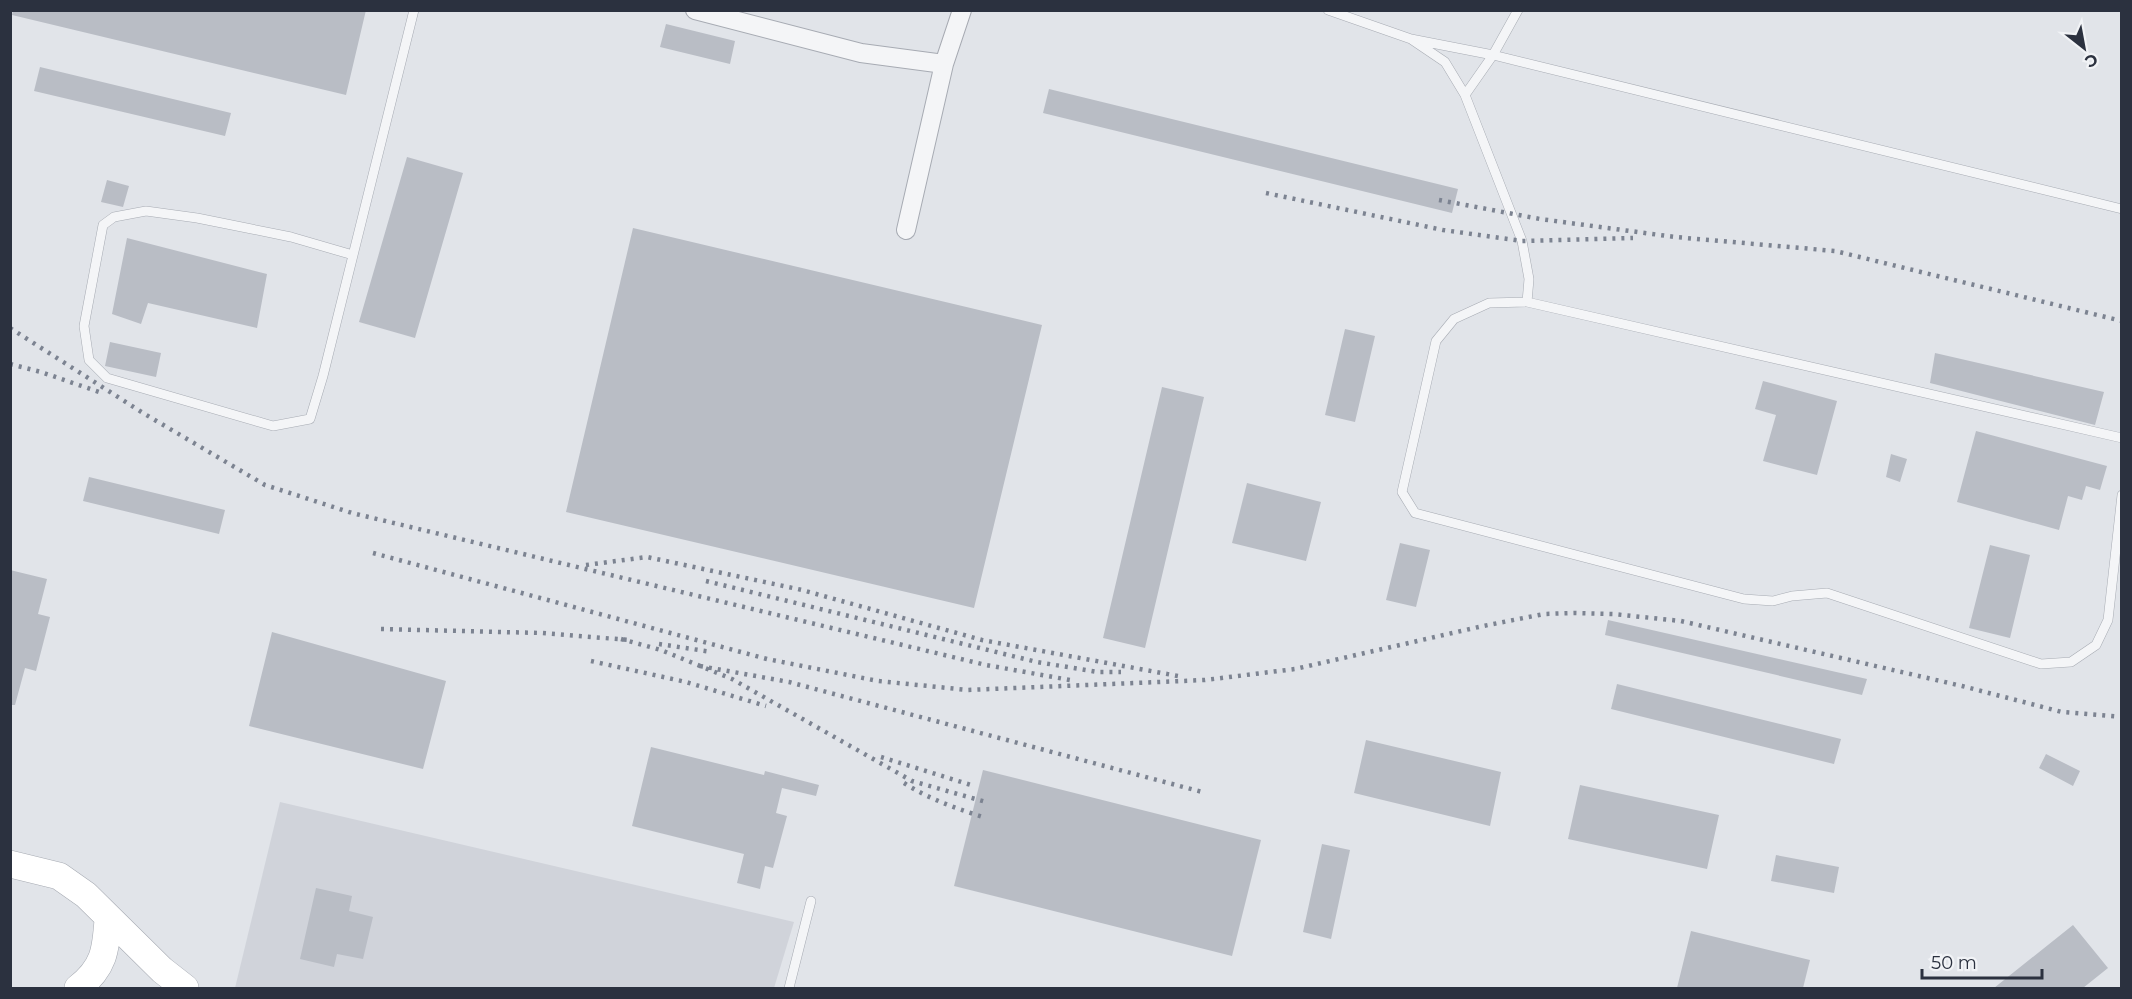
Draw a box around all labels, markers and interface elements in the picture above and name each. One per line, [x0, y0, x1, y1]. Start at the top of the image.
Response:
north arrow [2054, 18, 2114, 78]
text: С [2081, 49, 2101, 72]
scale bar [1922, 942, 2042, 980]
text: 50 m [1931, 952, 1977, 974]

